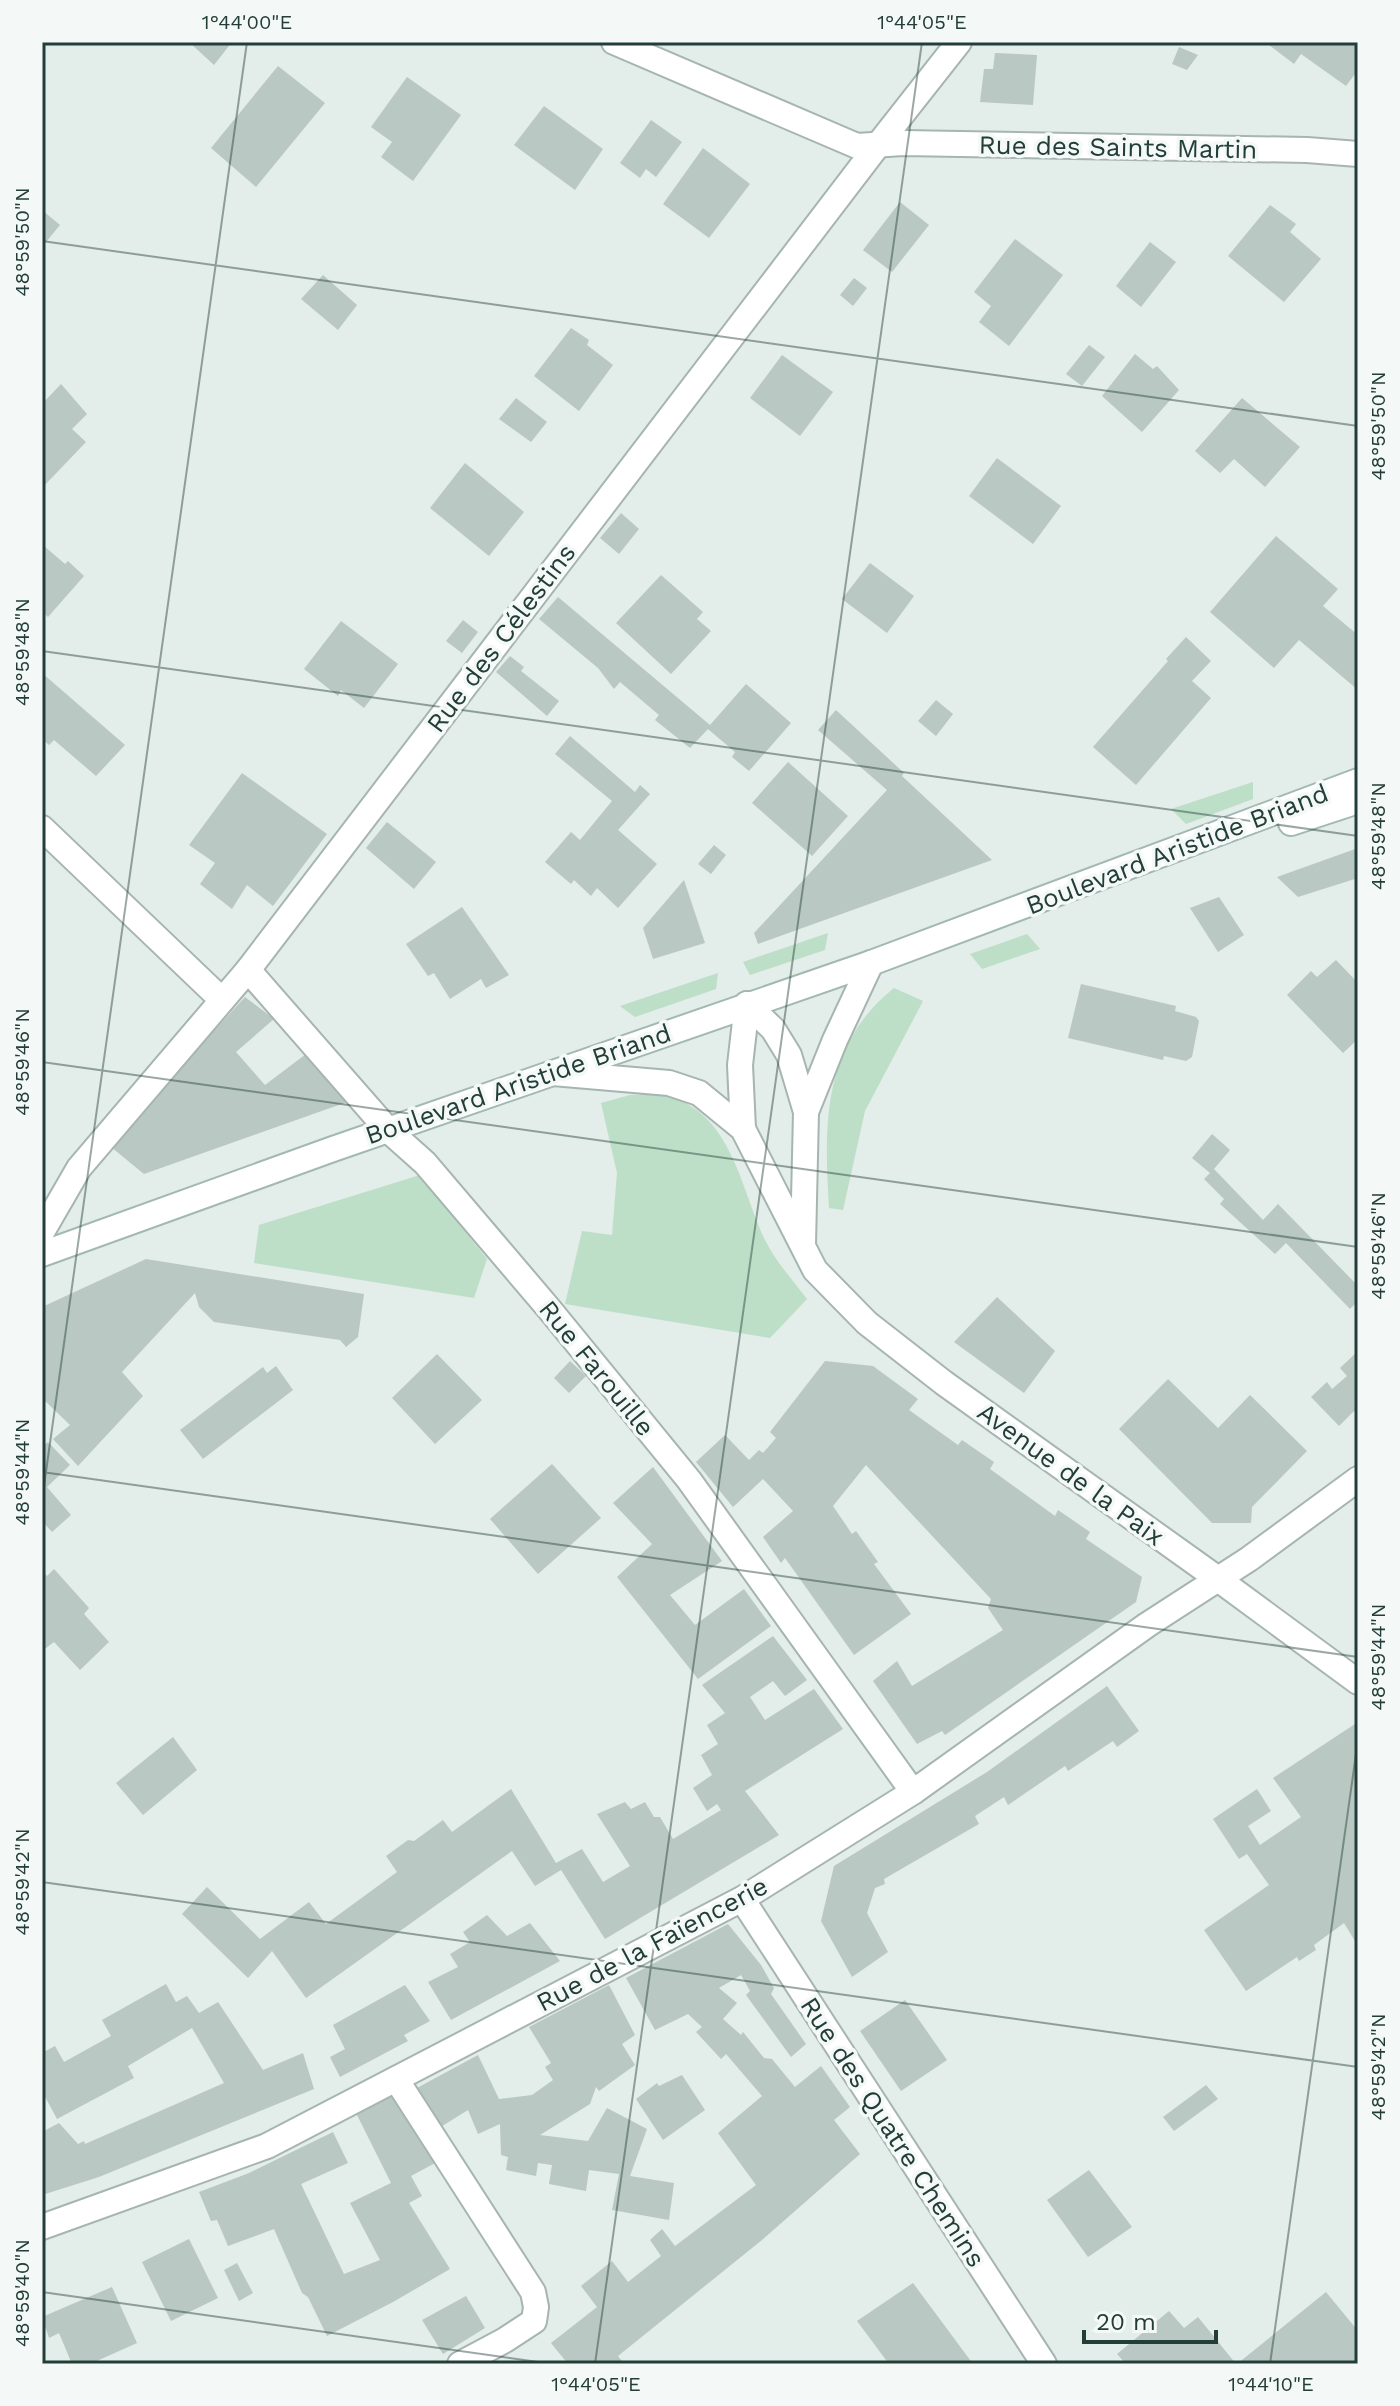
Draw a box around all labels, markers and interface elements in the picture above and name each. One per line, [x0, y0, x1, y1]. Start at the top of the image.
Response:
text: 1°44'00"E [202, 10, 292, 34]
text: 1°44'05"E [877, 10, 967, 34]
street label: Rue des Saints Martin [978, 130, 1258, 164]
text: 48°59'50"N [10, 187, 34, 297]
text: 48°59'50"N [1366, 371, 1390, 481]
street label: Rue des Célestins [420, 538, 582, 738]
text: 48°59'48"N [10, 598, 34, 706]
street label: Boulevard Aristide Briand [1022, 777, 1332, 921]
text: 48°59'48"N [1366, 782, 1390, 890]
text: 48°59'46"N [10, 1008, 34, 1116]
street label: Boulevard Aristide Briand [361, 1017, 675, 1151]
text: 48°59'46"N [1366, 1192, 1390, 1300]
street label: Rue Farouille [533, 1294, 661, 1442]
street label: Avenue de la Paix [972, 1396, 1170, 1552]
text: 48°59'44"N [10, 1419, 34, 1525]
text: 48°59'44"N [1366, 1604, 1390, 1710]
text: 48°59'42"N [10, 1828, 34, 1936]
street label: Rue de la Faïencerie [531, 1870, 773, 2018]
street label: Rue des Quatre Chemins [794, 1991, 992, 2273]
text: 48°59'42"N [1366, 2013, 1390, 2121]
text: 48°59'40"N [10, 2239, 34, 2347]
scale bar [1084, 2294, 1216, 2344]
text: 20 m [1096, 2308, 1156, 2336]
text: 1°44'05"E [551, 2372, 641, 2396]
text: 1°44'10"E [1228, 2372, 1314, 2396]

